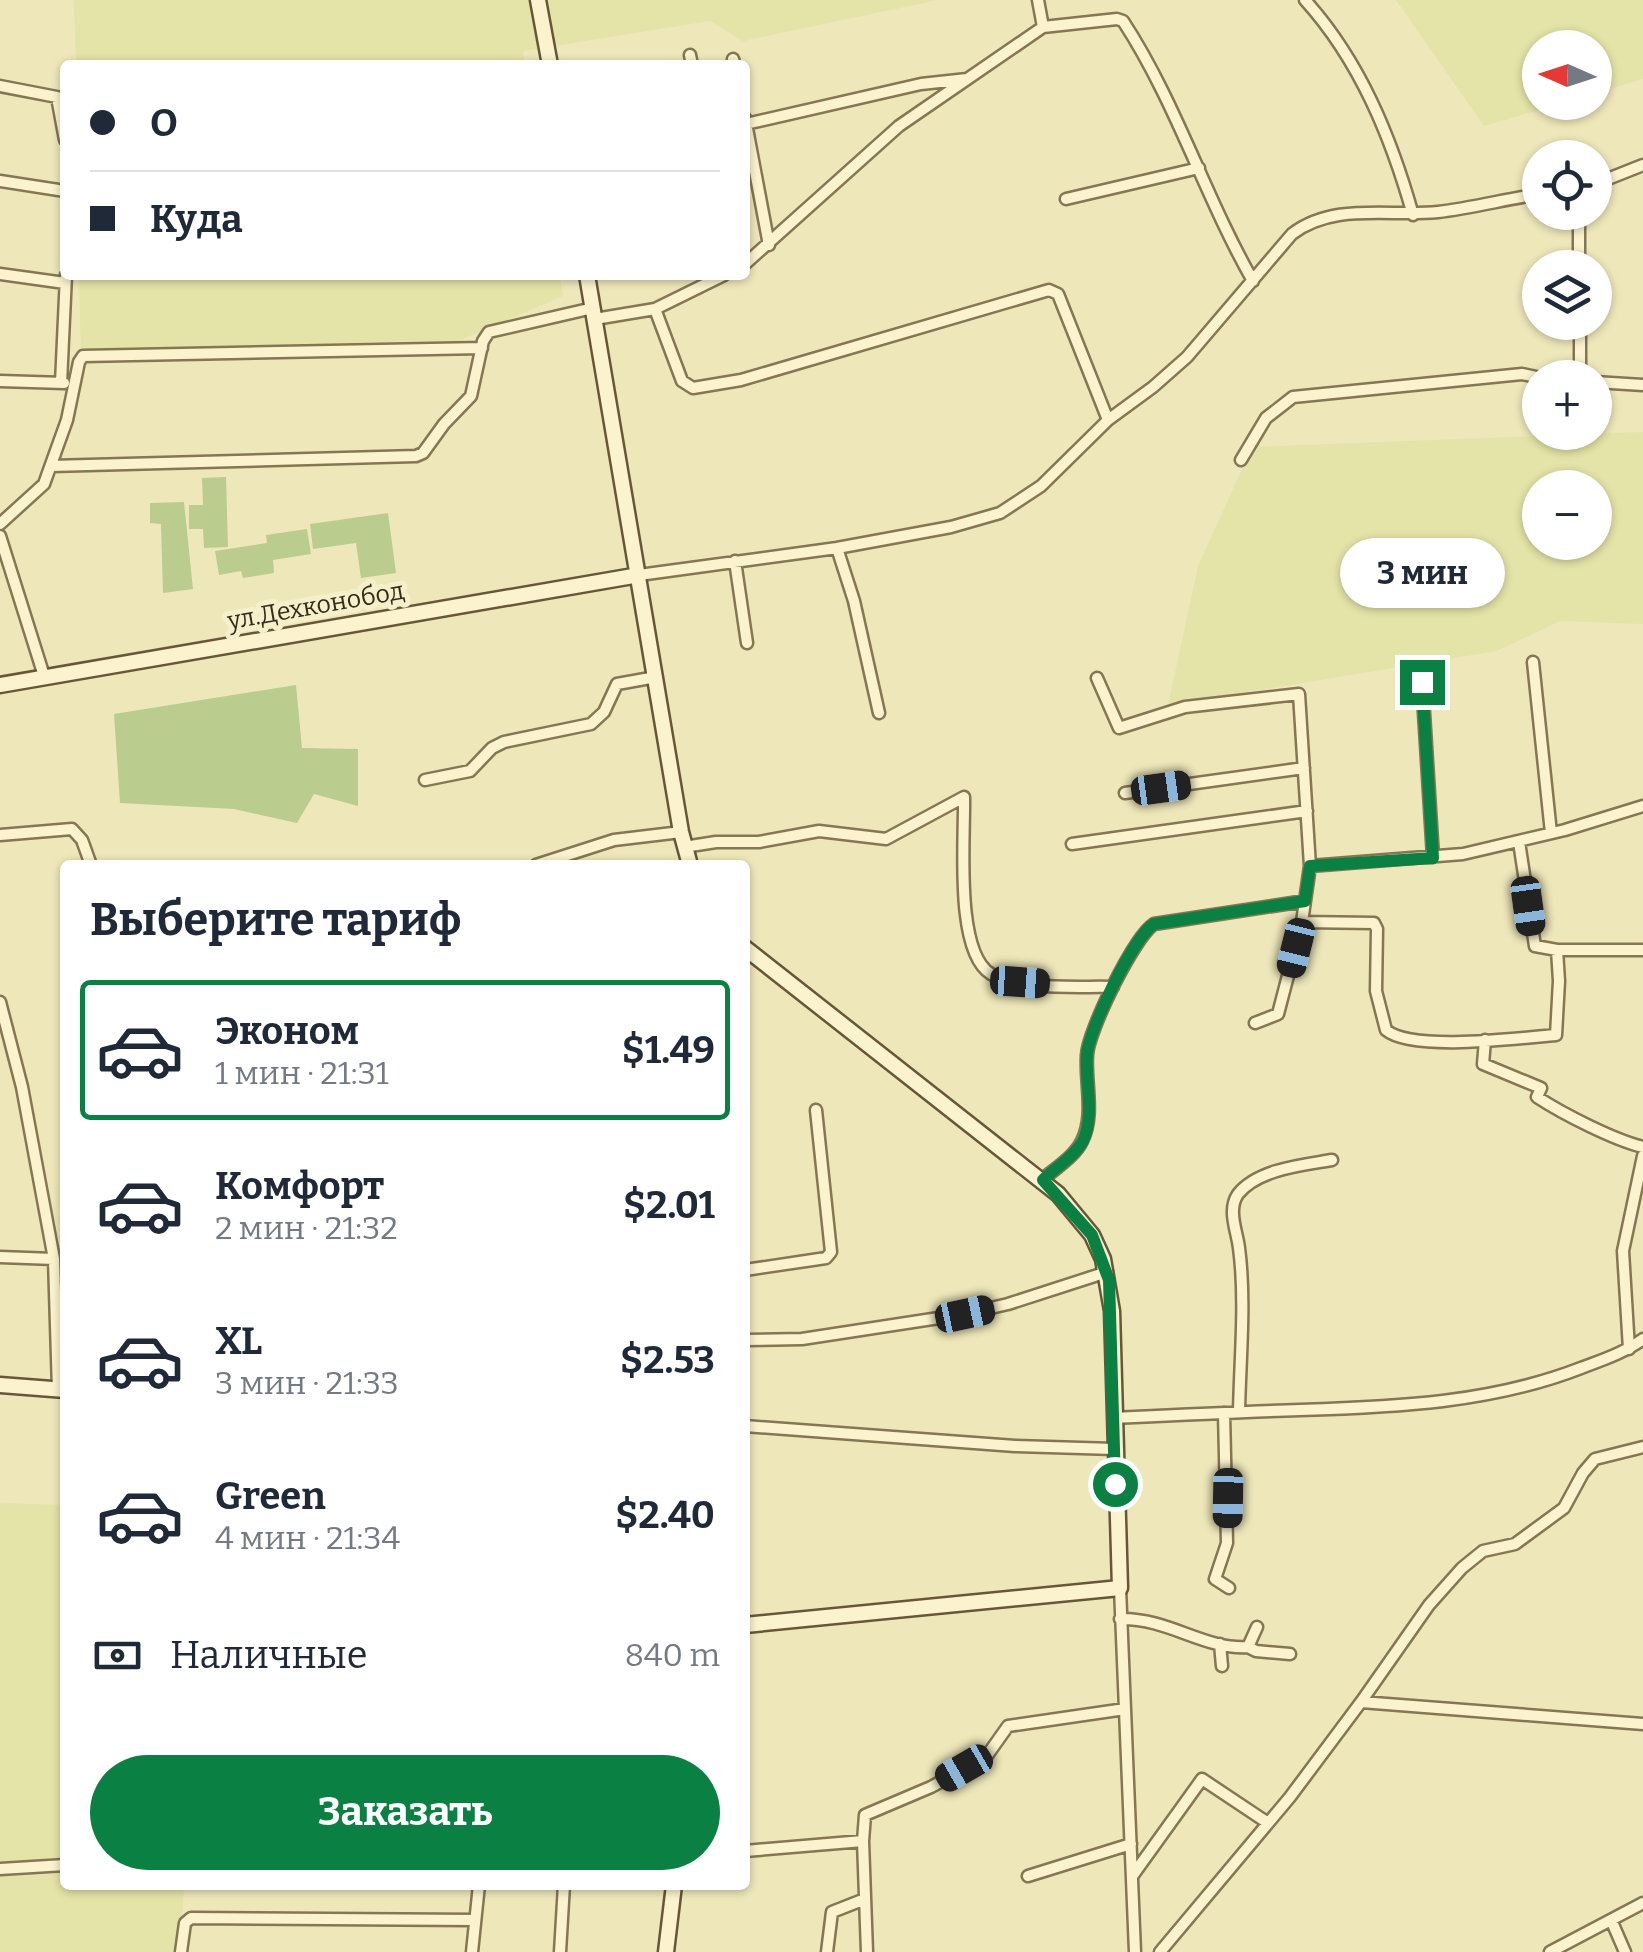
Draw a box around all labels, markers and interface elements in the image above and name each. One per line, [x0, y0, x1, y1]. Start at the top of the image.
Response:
north arrow [1522, 30, 1612, 120]
map controls [1522, 30, 1612, 560]
text: O [150, 100, 178, 146]
button: locate [1522, 140, 1612, 230]
text: Куда [150, 196, 243, 242]
button: layers [1522, 250, 1612, 340]
button: + [1522, 360, 1612, 450]
button: − [1522, 470, 1612, 560]
callout: 3 мин [1340, 537, 1504, 607]
text: 3 мин [1377, 554, 1468, 592]
street label: ул.Дехконобод [224, 576, 407, 636]
route end [1400, 660, 1445, 705]
car [1129, 769, 1193, 807]
car [1509, 874, 1547, 938]
text: Выберите тариф [90, 893, 461, 947]
car [1274, 915, 1318, 981]
car [989, 965, 1051, 999]
icon: car [95, 1005, 185, 1095]
text: Эконом [215, 1008, 359, 1054]
text: $1.49 [622, 1027, 715, 1073]
text: 1 мин · 21:31 [215, 1054, 389, 1092]
icon: car [95, 1160, 185, 1250]
text: Комфорт [215, 1163, 384, 1209]
text: $2.01 [623, 1182, 715, 1228]
text: 2 мин · 21:32 [215, 1209, 398, 1247]
car [933, 1293, 997, 1335]
icon: car [95, 1315, 185, 1405]
text: XL [215, 1318, 262, 1364]
text: $2.53 [620, 1337, 715, 1383]
text: 3 мин · 21:33 [215, 1364, 399, 1402]
route start [1093, 1462, 1138, 1507]
car [1212, 1468, 1244, 1528]
icon: car [95, 1470, 185, 1560]
text: Green [215, 1473, 326, 1519]
text: $2.40 [615, 1492, 715, 1538]
text: 4 мин · 21:34 [215, 1519, 400, 1557]
icon: cash [90, 1628, 145, 1683]
text: Наличные [170, 1632, 368, 1678]
text: 840 m [625, 1636, 720, 1674]
car [931, 1740, 997, 1796]
button: Заказать [90, 1755, 720, 1870]

